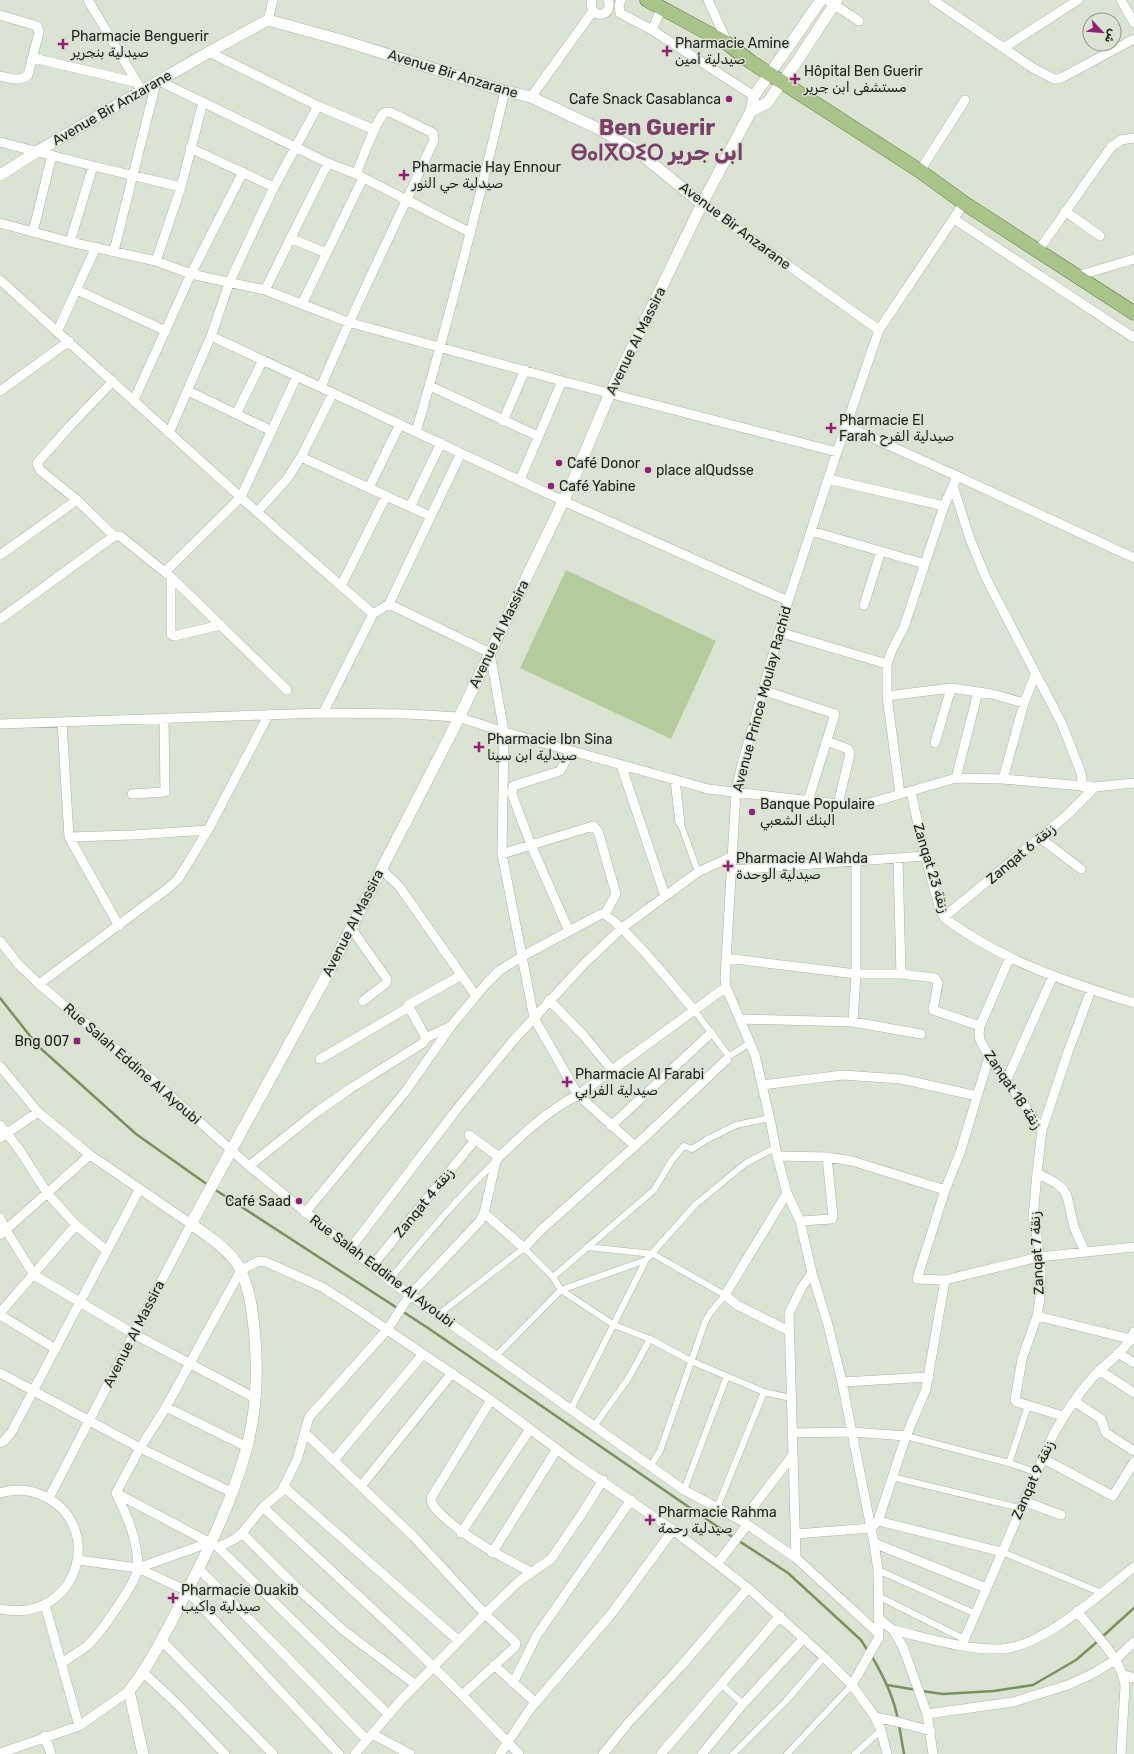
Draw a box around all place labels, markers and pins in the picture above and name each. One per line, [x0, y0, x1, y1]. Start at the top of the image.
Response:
place label: Pharmacie Benguerir صيدلية بنجرير [70, 28, 209, 61]
place label: Pharmacie Amine صيدلية أمين [675, 35, 789, 68]
marker: Pharmacie Benguerir صيدلية بنجرير [58, 39, 68, 49]
marker: Pharmacie Amine صيدلية أمين [662, 46, 672, 56]
place label: Hôpital Ben Guerir مستشفى ابن جرير [803, 63, 923, 96]
marker: Hôpital Ben Guerir مستشفى ابن جرير [789, 73, 801, 85]
place label: Cafe Snack Casablanca [569, 91, 721, 108]
marker: Cafe Snack Casablanca [724, 94, 734, 104]
place label: Pharmacie Hay Ennour صيدلية حي النور [411, 159, 561, 194]
marker: Pharmacie Hay Ennour صيدلية حي النور [399, 170, 409, 180]
place label: Pharmacie El Farah صيدلية الفرح [839, 412, 954, 447]
marker: Pharmacie El Farah صيدلية الفرح [826, 423, 836, 433]
place label: Café Donor [567, 455, 641, 472]
marker: Café Donor [554, 458, 564, 468]
place label: place alQudsse [656, 462, 754, 479]
marker: place alQudsse [643, 465, 653, 475]
place label: Café Yabine [559, 478, 636, 495]
marker: Café Yabine [546, 481, 556, 491]
place label: Pharmacie Ibn Sina صيدلية ابن سينا [487, 731, 613, 764]
marker: Pharmacie Ibn Sina صيدلية ابن سينا [474, 742, 484, 752]
place label: Banque Populaire البنك الشعبي [760, 796, 875, 831]
marker: Banque Populaire البنك الشعبي [747, 807, 757, 817]
place label: Pharmacie Al Wahda صيدلية الوحدة [736, 850, 868, 883]
marker: Pharmacie Al Wahda صيدلية الوحدة [723, 861, 733, 871]
place label: Bng 007 [14, 1033, 69, 1050]
marker: Bng 007 [72, 1036, 82, 1046]
place label: Pharmacie Al Farabi صيدلية الفرابي [575, 1066, 704, 1101]
marker: Pharmacie Al Farabi صيدلية الفرابي [562, 1077, 572, 1087]
place label: Café Saad [225, 1193, 291, 1210]
marker: Café Saad [294, 1196, 304, 1206]
place label: Pharmacie Rahma صيدلية رحمة [658, 1504, 777, 1537]
marker: Pharmacie Rahma صيدلية رحمة [645, 1515, 655, 1525]
place label: Pharmacie Ouakib صيدلية واكيب [181, 1582, 299, 1615]
marker: Pharmacie Ouakib صيدلية واكيب [168, 1593, 178, 1603]

